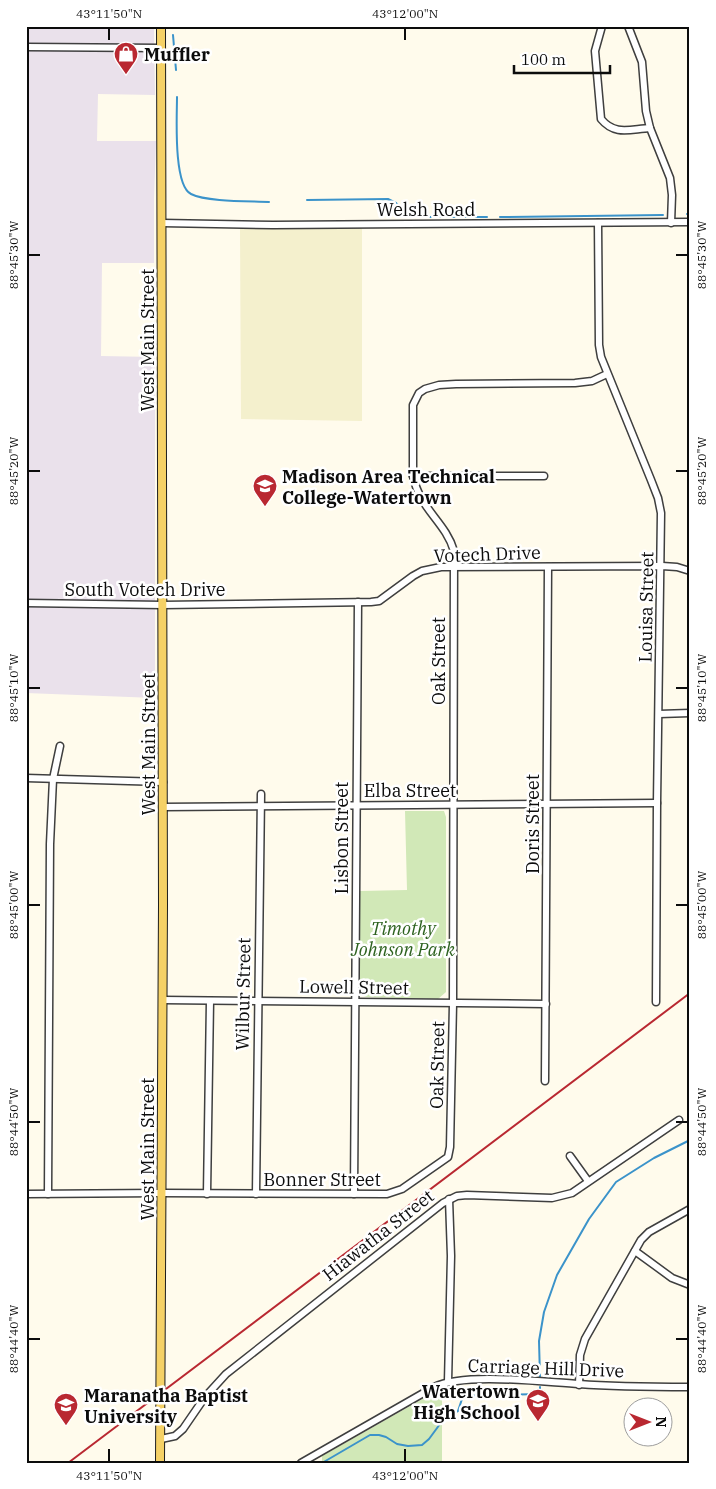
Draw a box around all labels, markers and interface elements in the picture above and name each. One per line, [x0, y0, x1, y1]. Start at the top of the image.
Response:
text: 43°11'50"N [76, 6, 142, 21]
text: 43°12'00"N [372, 6, 438, 21]
shop icon: Muffler [113, 41, 139, 75]
scale bar [514, 42, 610, 74]
place label: Muffler [144, 43, 210, 66]
text: 100 m [521, 50, 566, 69]
street label: Welsh Road [377, 198, 475, 221]
text: 88°45'30"W [6, 220, 21, 289]
text: 88°45'30"W [694, 220, 709, 289]
street label: West Main Street [136, 269, 159, 411]
text: 88°45'20"W [6, 436, 21, 505]
text: 88°45'20"W [694, 436, 709, 505]
place label: Madison Area Technical College-Watertown [282, 465, 495, 509]
school or university icon: Madison Area Technical College-Watertown [252, 473, 278, 507]
street label: Votech Drive [433, 541, 541, 567]
street label: Louisa Street [634, 551, 658, 663]
street label: South Votech Drive [65, 578, 225, 601]
street label: Oak Street [427, 617, 450, 705]
text: 88°45'10"W [6, 653, 21, 722]
text: 88°45'10"W [694, 653, 709, 722]
street label: West Main Street [137, 673, 160, 815]
street label: Doris Street [521, 774, 544, 874]
street label: Elba Street [364, 779, 456, 802]
street label: Lisbon Street [330, 782, 353, 894]
text: 88°45'00"W [6, 870, 21, 939]
text: 88°45'00"W [694, 870, 709, 939]
park label: Timothy Johnson Park [350, 917, 455, 961]
street label: Wilbur Street [231, 937, 255, 1051]
street label: Lowell Street [299, 975, 409, 999]
street label: Oak Street [425, 1021, 449, 1109]
street label: West Main Street [136, 1078, 159, 1220]
text: 88°44'50"W [6, 1087, 21, 1156]
text: 88°44'50"W [694, 1087, 709, 1156]
street label: Bonner Street [263, 1168, 381, 1191]
street label: Hiawatha Street [318, 1184, 438, 1286]
text: 88°44'40"W [6, 1304, 21, 1373]
text: 88°44'40"W [694, 1304, 709, 1373]
street label: Carriage Hill Drive [467, 1354, 625, 1382]
place label: Watertown High School [413, 1380, 520, 1424]
place label: Maranatha Baptist University [84, 1384, 248, 1428]
school or university icon: Watertown High School [525, 1388, 551, 1422]
school or university icon: Maranatha Baptist University [53, 1392, 79, 1426]
north arrow [624, 1396, 674, 1446]
text: N [652, 1416, 670, 1428]
text: 43°11'50"N [76, 1468, 142, 1483]
text: 43°12'00"N [372, 1468, 438, 1483]

